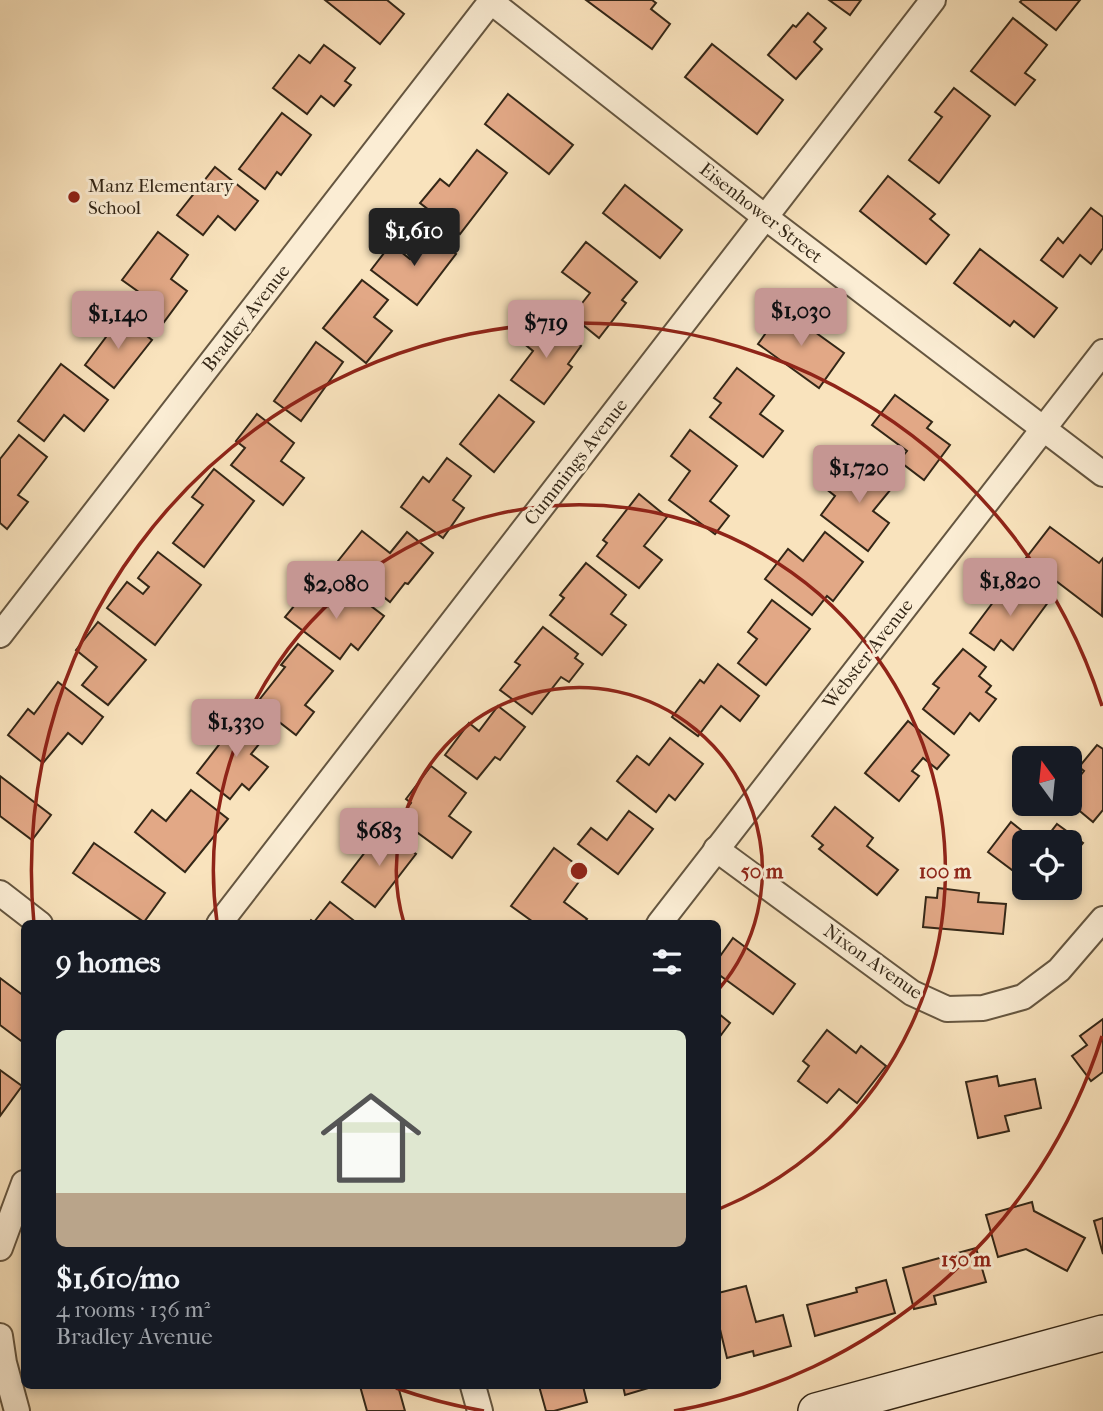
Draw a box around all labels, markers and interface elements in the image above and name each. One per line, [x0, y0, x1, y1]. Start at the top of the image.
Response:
street label: Eisenhower Street [695, 158, 827, 268]
place label: Manz Elementary School [88, 175, 234, 219]
marker: Manz Elementary School [66, 189, 82, 205]
pin: $1,610 [357, 208, 471, 268]
text: $1,610 [385, 217, 443, 244]
street label: Bradley Avenue [198, 260, 294, 376]
pin: $1,030 [744, 288, 858, 348]
pin: $1,140 [61, 292, 175, 351]
text: $1,030 [771, 297, 831, 324]
text: $1,140 [88, 300, 148, 327]
pin: $719 [505, 300, 587, 360]
text: $719 [524, 309, 568, 336]
street label: Cummings Avenue [520, 394, 632, 530]
pin: $1,720 [802, 446, 916, 505]
text: $1,720 [829, 454, 889, 481]
pin: $1,820 [953, 558, 1067, 618]
pin: $2,080 [279, 562, 393, 621]
text: $1,820 [979, 567, 1041, 594]
text: $2,080 [303, 570, 369, 597]
street label: Webster Avenue [818, 595, 918, 714]
pin: $1,330 [179, 700, 293, 759]
text: $1,330 [207, 708, 265, 735]
north arrow [1012, 746, 1082, 816]
map controls [1012, 746, 1082, 900]
pin: $683 [338, 808, 420, 868]
text: $683 [356, 817, 402, 844]
button: locate [1012, 830, 1082, 900]
centre of rings [567, 859, 591, 883]
text: 50 m [741, 859, 784, 883]
text: 100 m [919, 859, 972, 883]
street label: Nixon Avenue [819, 920, 927, 1004]
icon: filters [648, 943, 686, 981]
text: 9 homes [56, 945, 161, 980]
icon: home [308, 1075, 434, 1201]
text: 150 m [941, 1247, 992, 1271]
text: $1,610/mo [56, 1261, 180, 1296]
text: 4 rooms · 136 m² [56, 1296, 210, 1323]
text: Bradley Avenue [56, 1323, 213, 1350]

